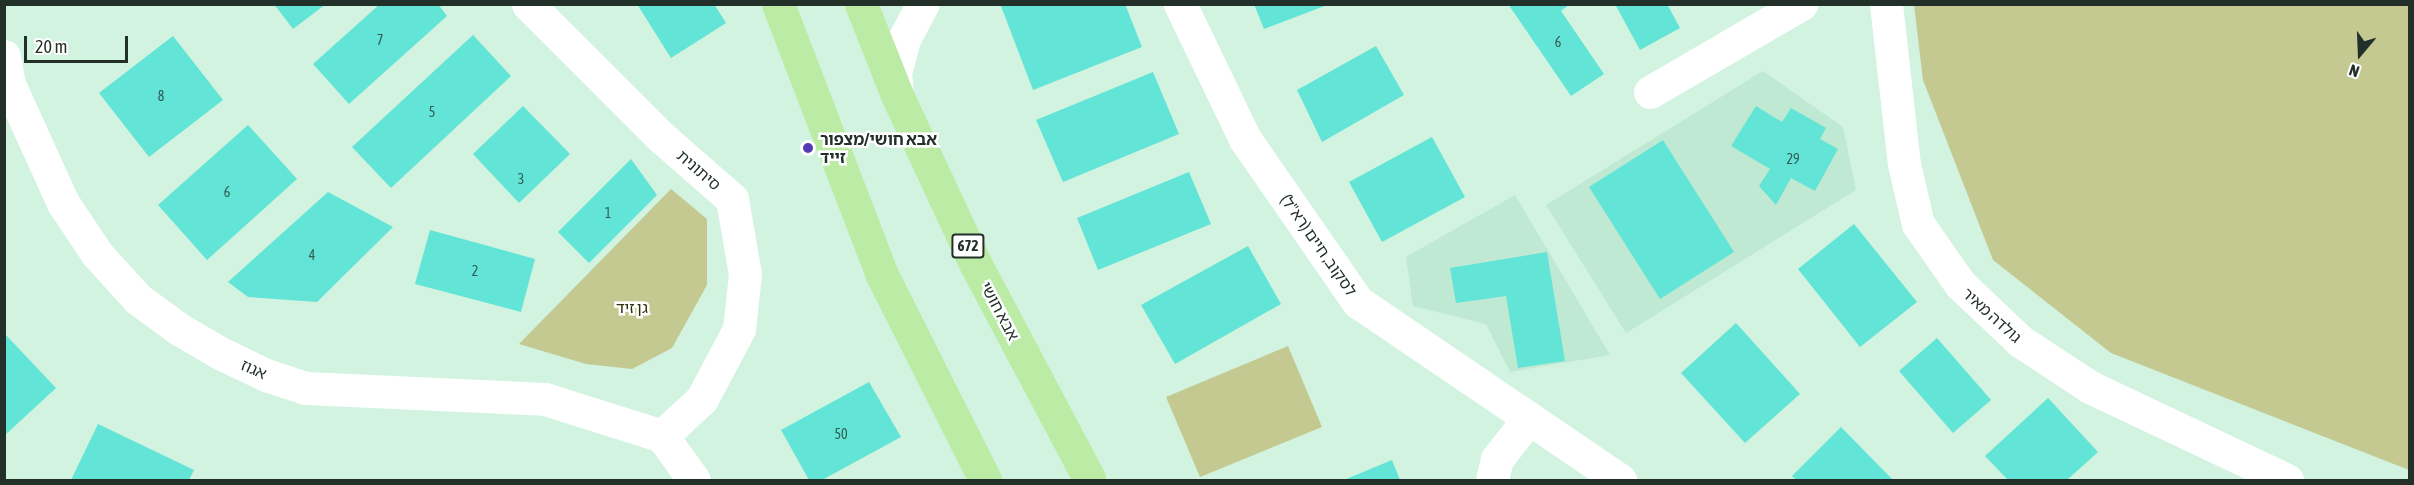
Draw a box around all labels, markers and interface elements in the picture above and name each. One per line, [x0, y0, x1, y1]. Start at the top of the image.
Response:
scale bar [27, 24, 130, 62]
north arrow [2330, 24, 2390, 84]
house number: 7 [377, 32, 383, 48]
house number: 6 [1555, 34, 1561, 50]
text: 20 m [35, 36, 67, 57]
text: N [2347, 61, 2362, 81]
house number: 8 [158, 88, 164, 104]
house number: 5 [429, 104, 435, 120]
place label: אבא חושי/מצפור זייד [820, 129, 937, 167]
marker: אבא חושי/מצפור זייד [801, 141, 815, 155]
street label: סיתונית [673, 146, 725, 194]
house number: 29 [1786, 151, 1800, 167]
house number: 3 [518, 171, 524, 187]
house number: 6 [224, 184, 230, 200]
street label: לסקוב, חיים (רא"ל) [1277, 190, 1361, 300]
house number: 1 [605, 205, 611, 221]
road number: 672 [950, 234, 986, 258]
house number: 4 [309, 247, 315, 263]
house number: 2 [472, 263, 478, 279]
street label: אבא חושי [977, 279, 1023, 343]
street label: גולדה מאיר [1959, 283, 2025, 347]
park label: גן זיד [616, 297, 648, 317]
street label: אגוז [238, 355, 270, 383]
house number: 50 [834, 426, 848, 442]

